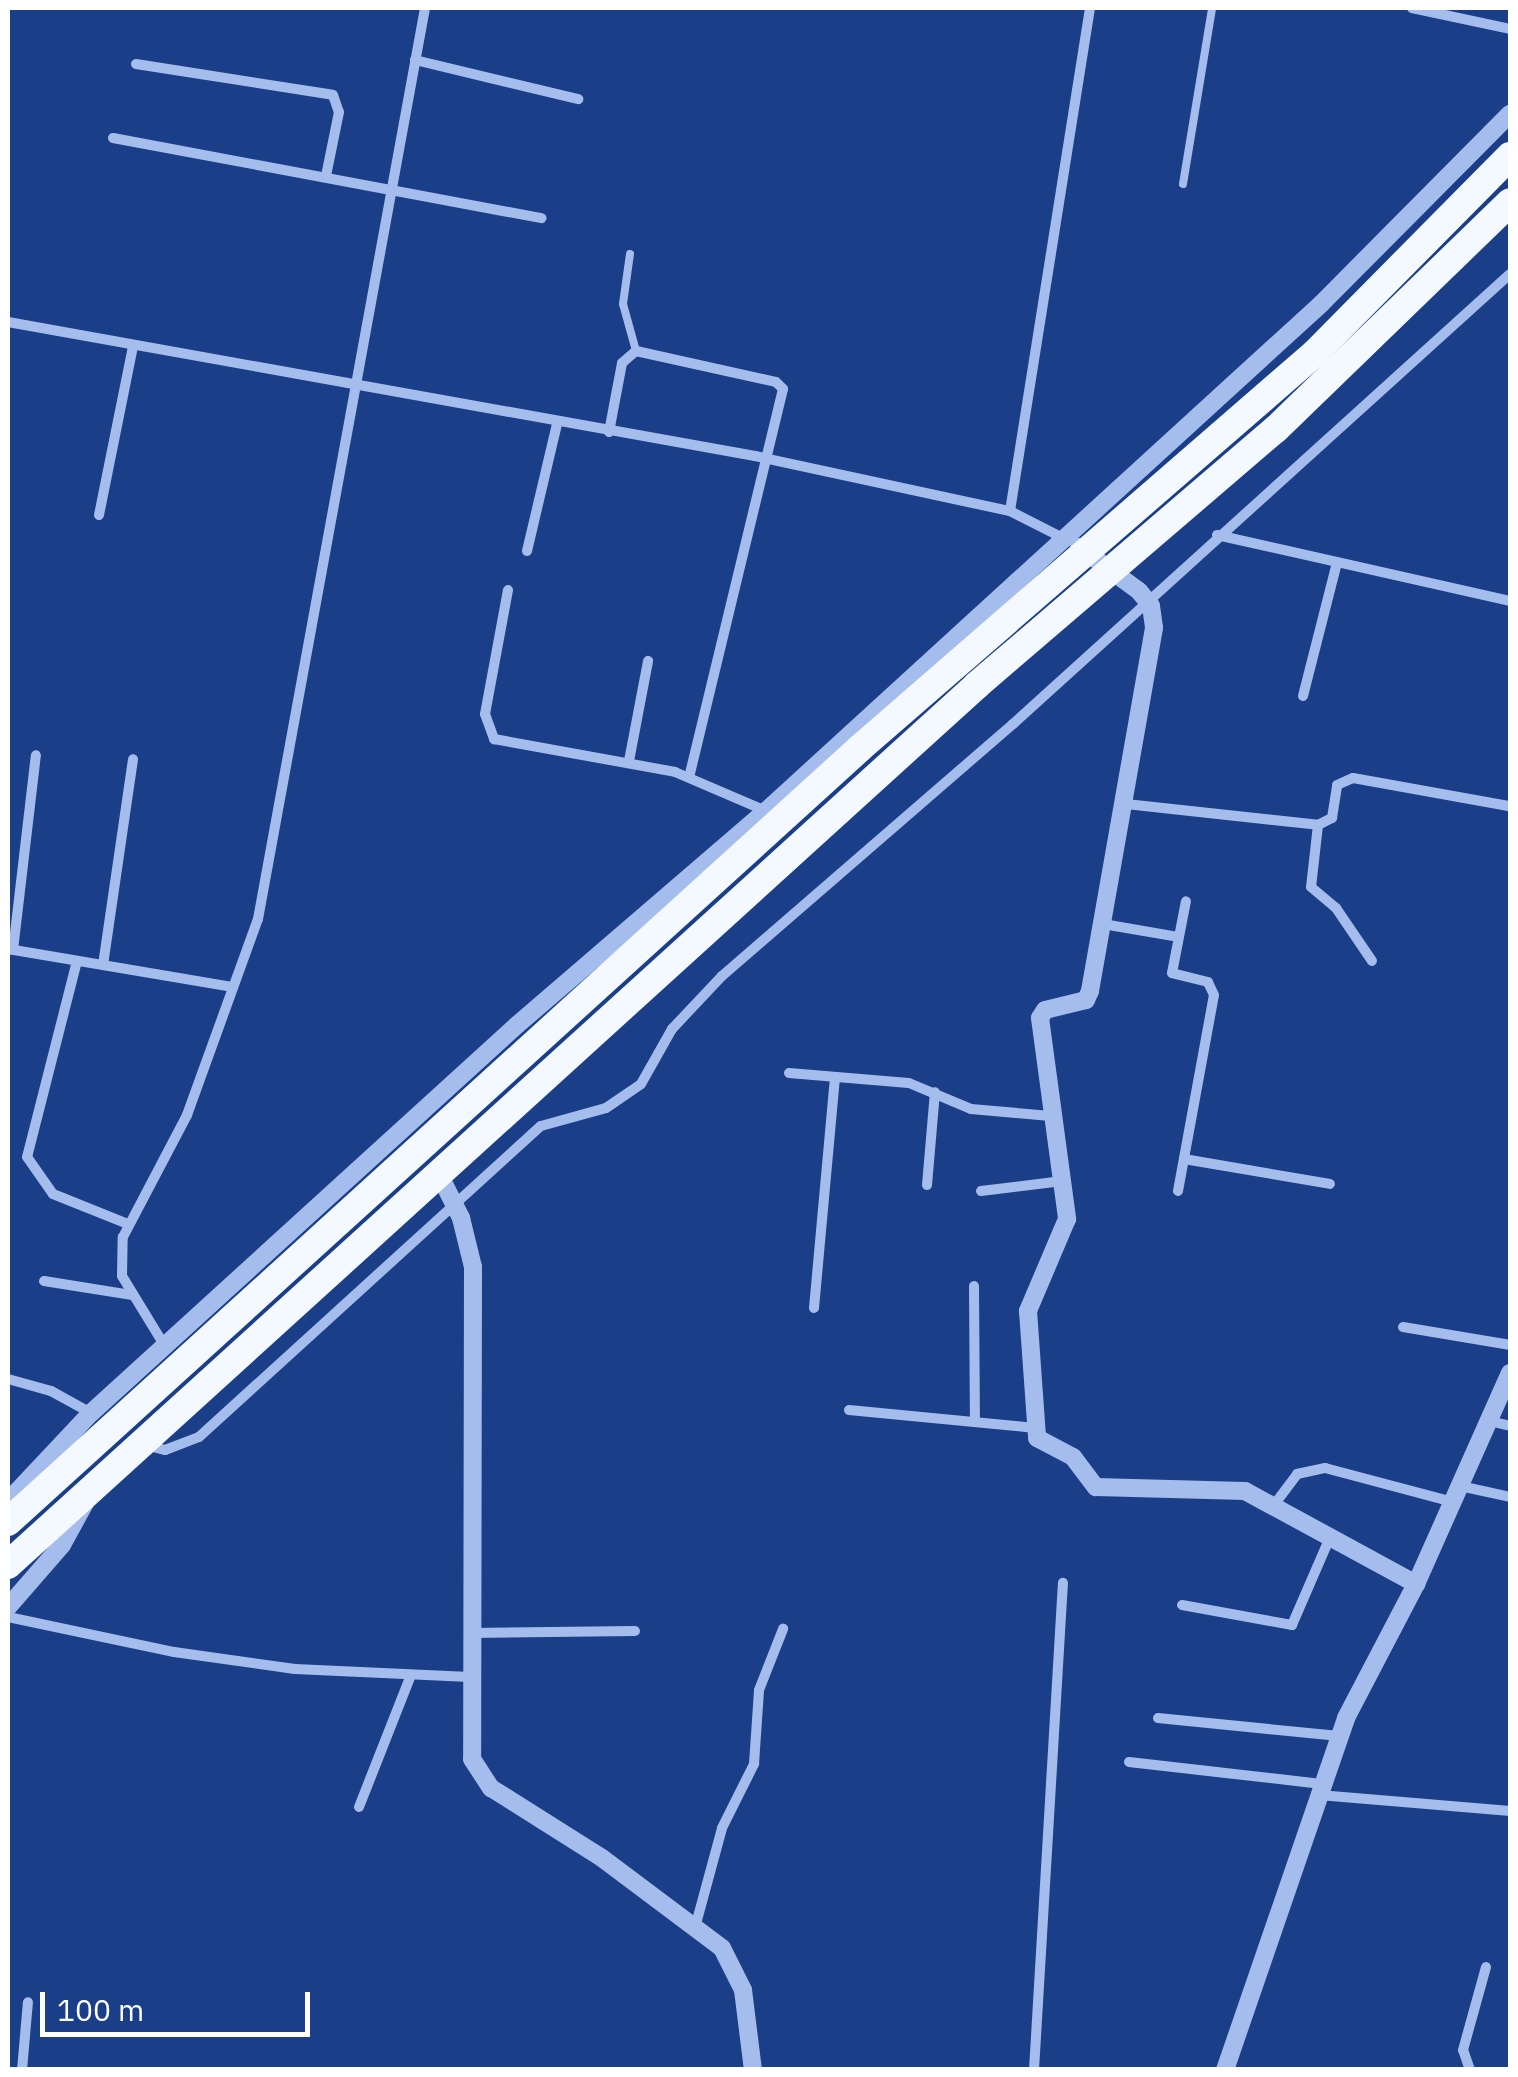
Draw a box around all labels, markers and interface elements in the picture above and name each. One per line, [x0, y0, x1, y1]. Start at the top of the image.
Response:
scale bar [45, 1972, 315, 2034]
text: 100 m [57, 1990, 144, 2029]

